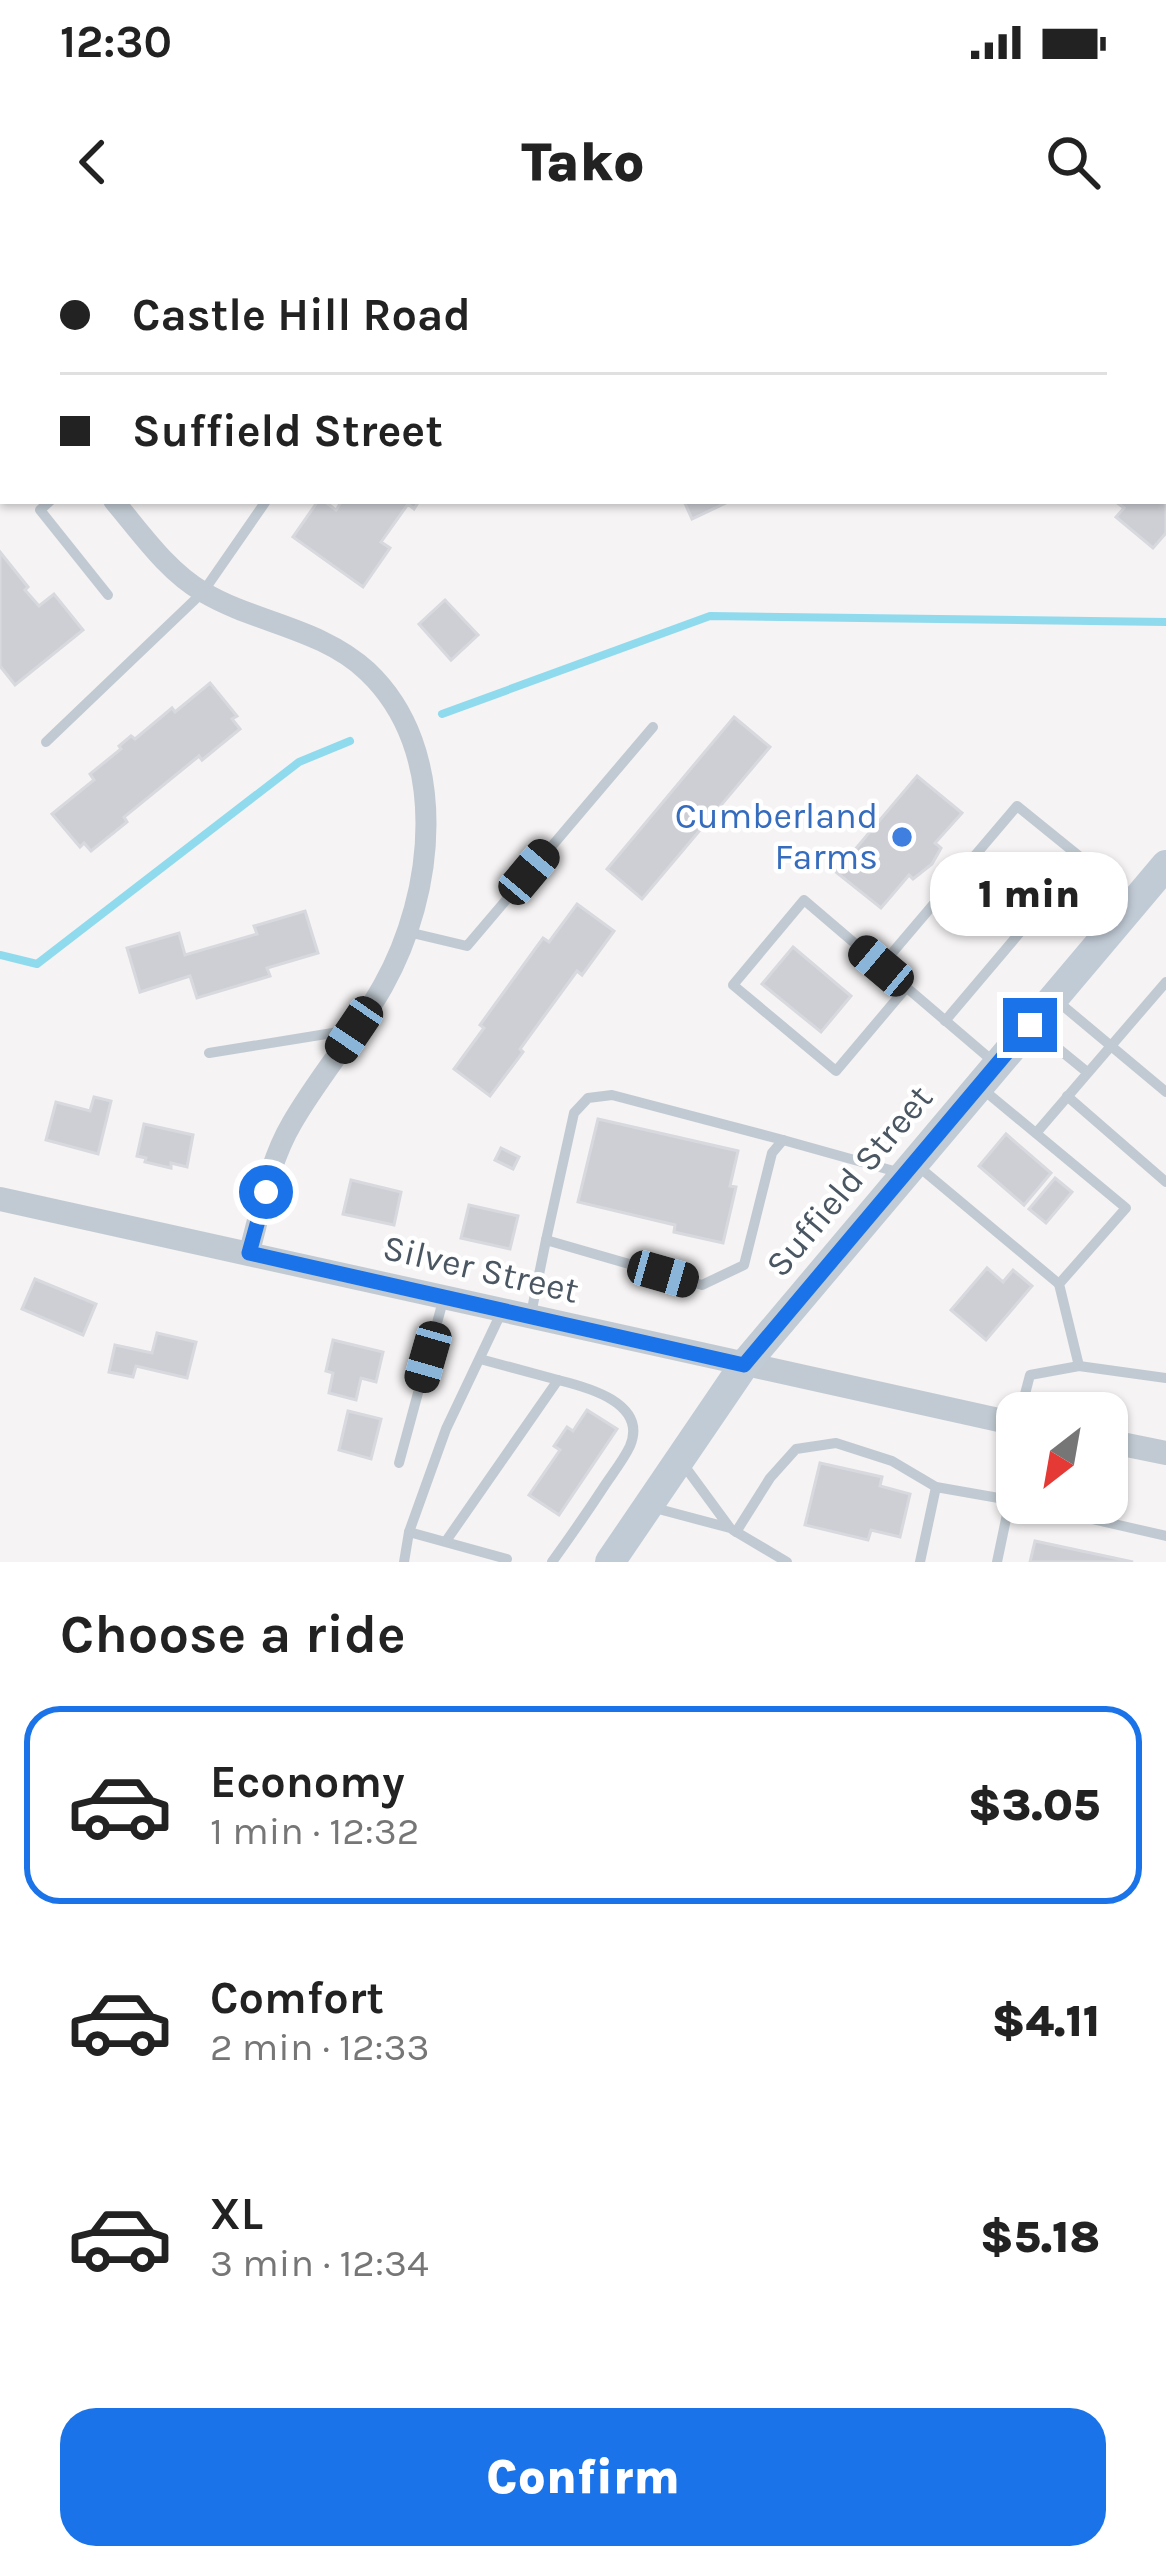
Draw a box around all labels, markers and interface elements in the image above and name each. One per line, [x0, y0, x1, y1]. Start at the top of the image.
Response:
text: 12:30 [60, 16, 172, 68]
icon: back [60, 129, 126, 195]
icon: search [1040, 129, 1106, 195]
text: Tako [521, 130, 645, 194]
text: Castle Hill Road [132, 289, 471, 341]
text: Suffield Street [132, 405, 443, 457]
place label: Cumberland Farms [675, 795, 878, 878]
marker: Cumberland Farms [889, 824, 915, 850]
car [492, 833, 566, 911]
callout: 1 min [931, 851, 1129, 935]
text: 1 min [978, 871, 1080, 917]
car [842, 929, 920, 1003]
car [319, 990, 389, 1070]
route end [1003, 998, 1057, 1052]
street label: Suffield Street [757, 1077, 941, 1285]
route start [239, 1165, 293, 1219]
street label: Silver Street [379, 1226, 583, 1312]
car [623, 1247, 703, 1301]
car [401, 1317, 455, 1397]
north arrow [996, 1392, 1128, 1524]
map controls [996, 1392, 1128, 1524]
text: Choose a ride [60, 1602, 406, 1666]
icon: car [66, 1751, 174, 1859]
text: Economy [210, 1756, 405, 1808]
text: $3.05 [968, 1779, 1100, 1831]
text: 1 min · 12:32 [210, 1808, 419, 1854]
icon: car [66, 1967, 174, 2075]
text: Comfort [210, 1972, 384, 2024]
text: $4.11 [992, 1995, 1100, 2047]
text: 2 min · 12:33 [210, 2024, 430, 2070]
icon: car [66, 2183, 174, 2291]
text: XL [210, 2188, 263, 2240]
text: $5.18 [980, 2211, 1100, 2263]
text: 3 min · 12:34 [210, 2240, 429, 2286]
button: Confirm [60, 2408, 1106, 2546]

